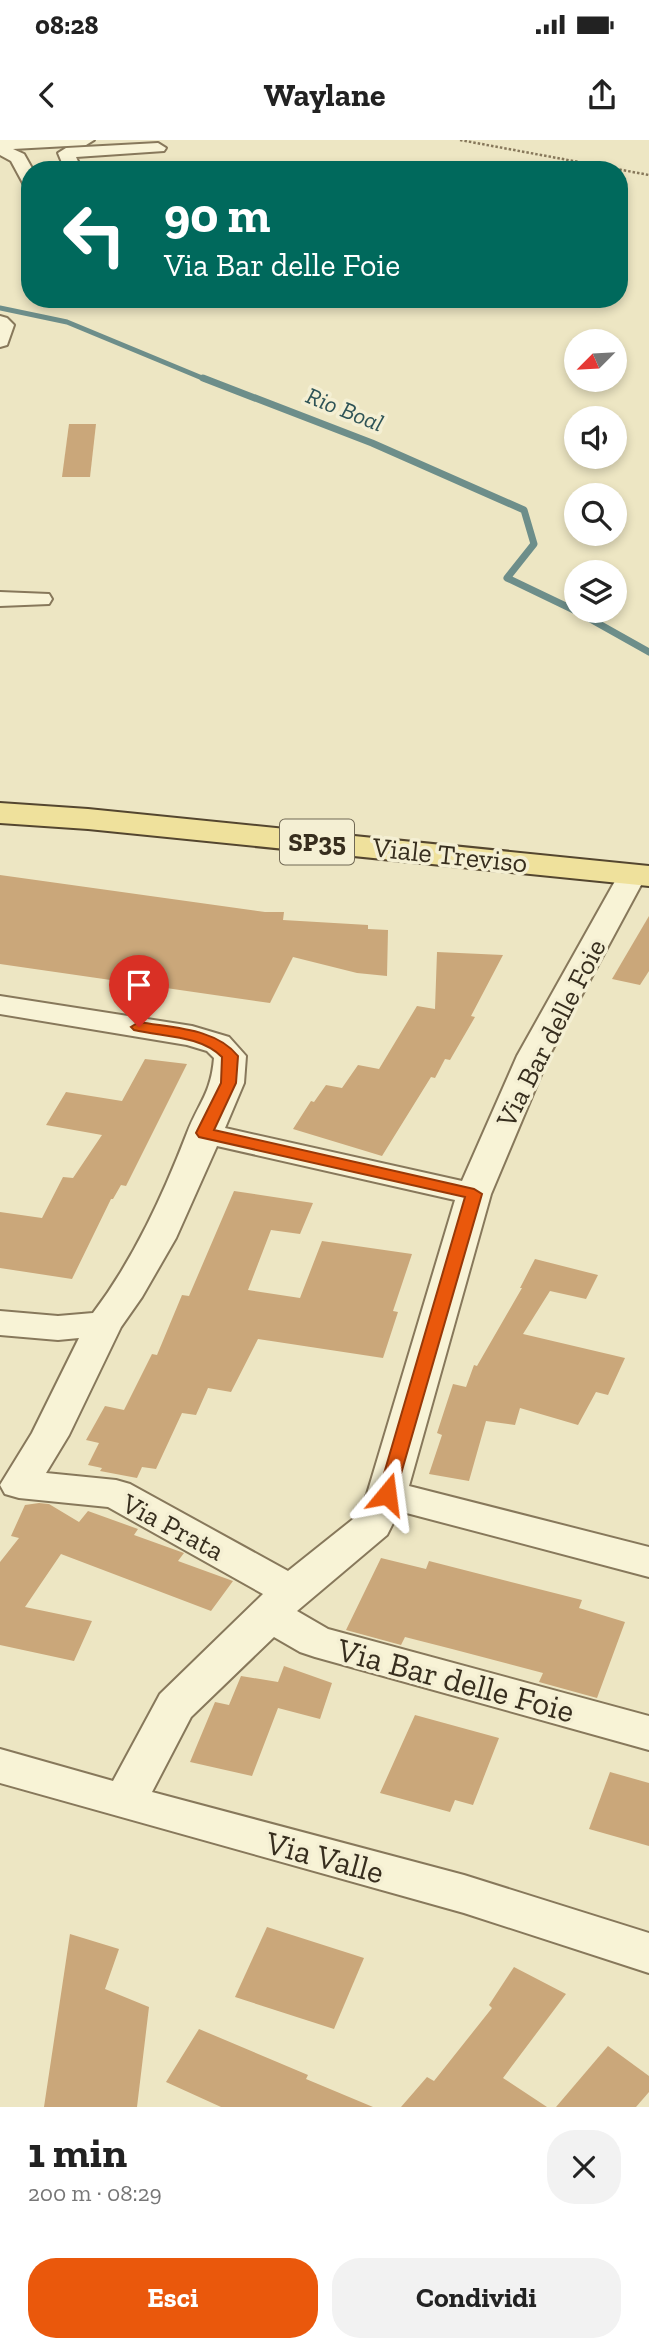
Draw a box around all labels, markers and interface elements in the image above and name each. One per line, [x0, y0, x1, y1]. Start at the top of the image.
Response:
text: 08:28 [35, 9, 98, 41]
icon: back [28, 76, 66, 114]
text: Waylane [264, 76, 385, 114]
icon: share [583, 76, 621, 114]
text: 90 m [164, 186, 271, 245]
icon: left [49, 189, 140, 280]
text: Via Bar delle Foie [164, 246, 400, 284]
north arrow [564, 329, 626, 392]
map controls [564, 329, 627, 623]
water label: Rio Boal [302, 380, 388, 438]
button: sound [564, 406, 627, 469]
button: search [564, 483, 627, 546]
button: layers [564, 560, 627, 623]
road number: SP35 [280, 820, 354, 864]
street label: Viale Treviso [370, 830, 529, 880]
street label: Via Bar delle Foie [489, 933, 613, 1134]
pin [109, 955, 169, 1027]
icon: arrive [120, 966, 158, 1004]
position arrow [350, 1457, 424, 1531]
street label: Via Prata [116, 1486, 230, 1568]
street label: Via Bar delle Foie [332, 1629, 579, 1730]
street label: Via Valle [261, 1822, 388, 1891]
text: 1 min [28, 2127, 127, 2178]
button: close [547, 2130, 621, 2204]
text: 200 m · 08:29 [28, 2179, 162, 2207]
button: Esci [28, 2258, 318, 2338]
button: Condividi [332, 2258, 621, 2338]

